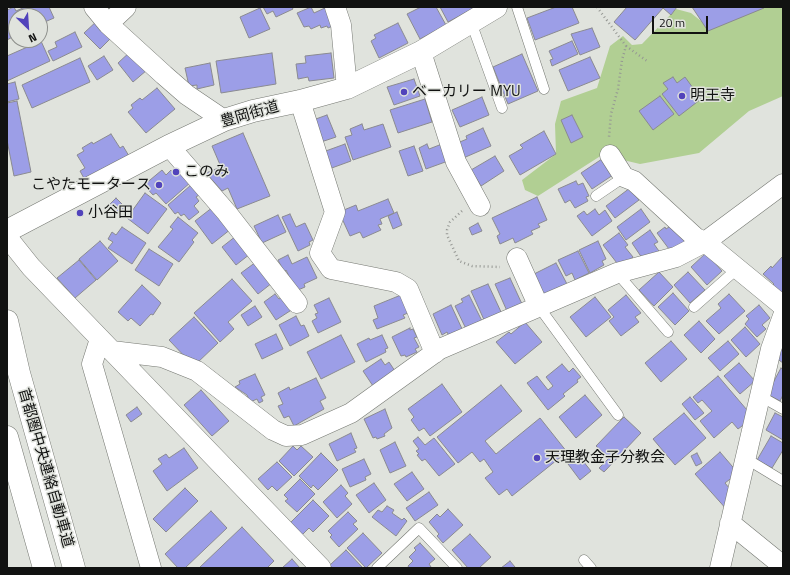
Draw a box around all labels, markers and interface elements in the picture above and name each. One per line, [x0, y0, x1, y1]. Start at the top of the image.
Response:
north arrow [8, 8, 48, 48]
scale bar [654, 8, 710, 34]
text: 20 m [659, 13, 685, 32]
text: N [26, 29, 39, 47]
place label: ベーカリー MYU [412, 83, 521, 101]
marker: ベーカリー MYU [399, 87, 409, 97]
place label: 明王寺 [690, 87, 735, 105]
marker: 明王寺 [677, 91, 687, 101]
street label: 豊岡街道 [219, 98, 281, 132]
place label: このみ [184, 163, 229, 181]
marker: このみ [171, 167, 181, 177]
place label: こやたモータース [31, 176, 151, 194]
marker: こやたモータース [154, 180, 164, 190]
place label: 小谷田 [88, 204, 133, 222]
marker: 小谷田 [75, 208, 85, 218]
street label: 首都圏中央連絡自動車道 [14, 386, 76, 550]
place label: 天理教金子分教会 [545, 449, 665, 467]
marker: 天理教金子分教会 [532, 453, 542, 463]

